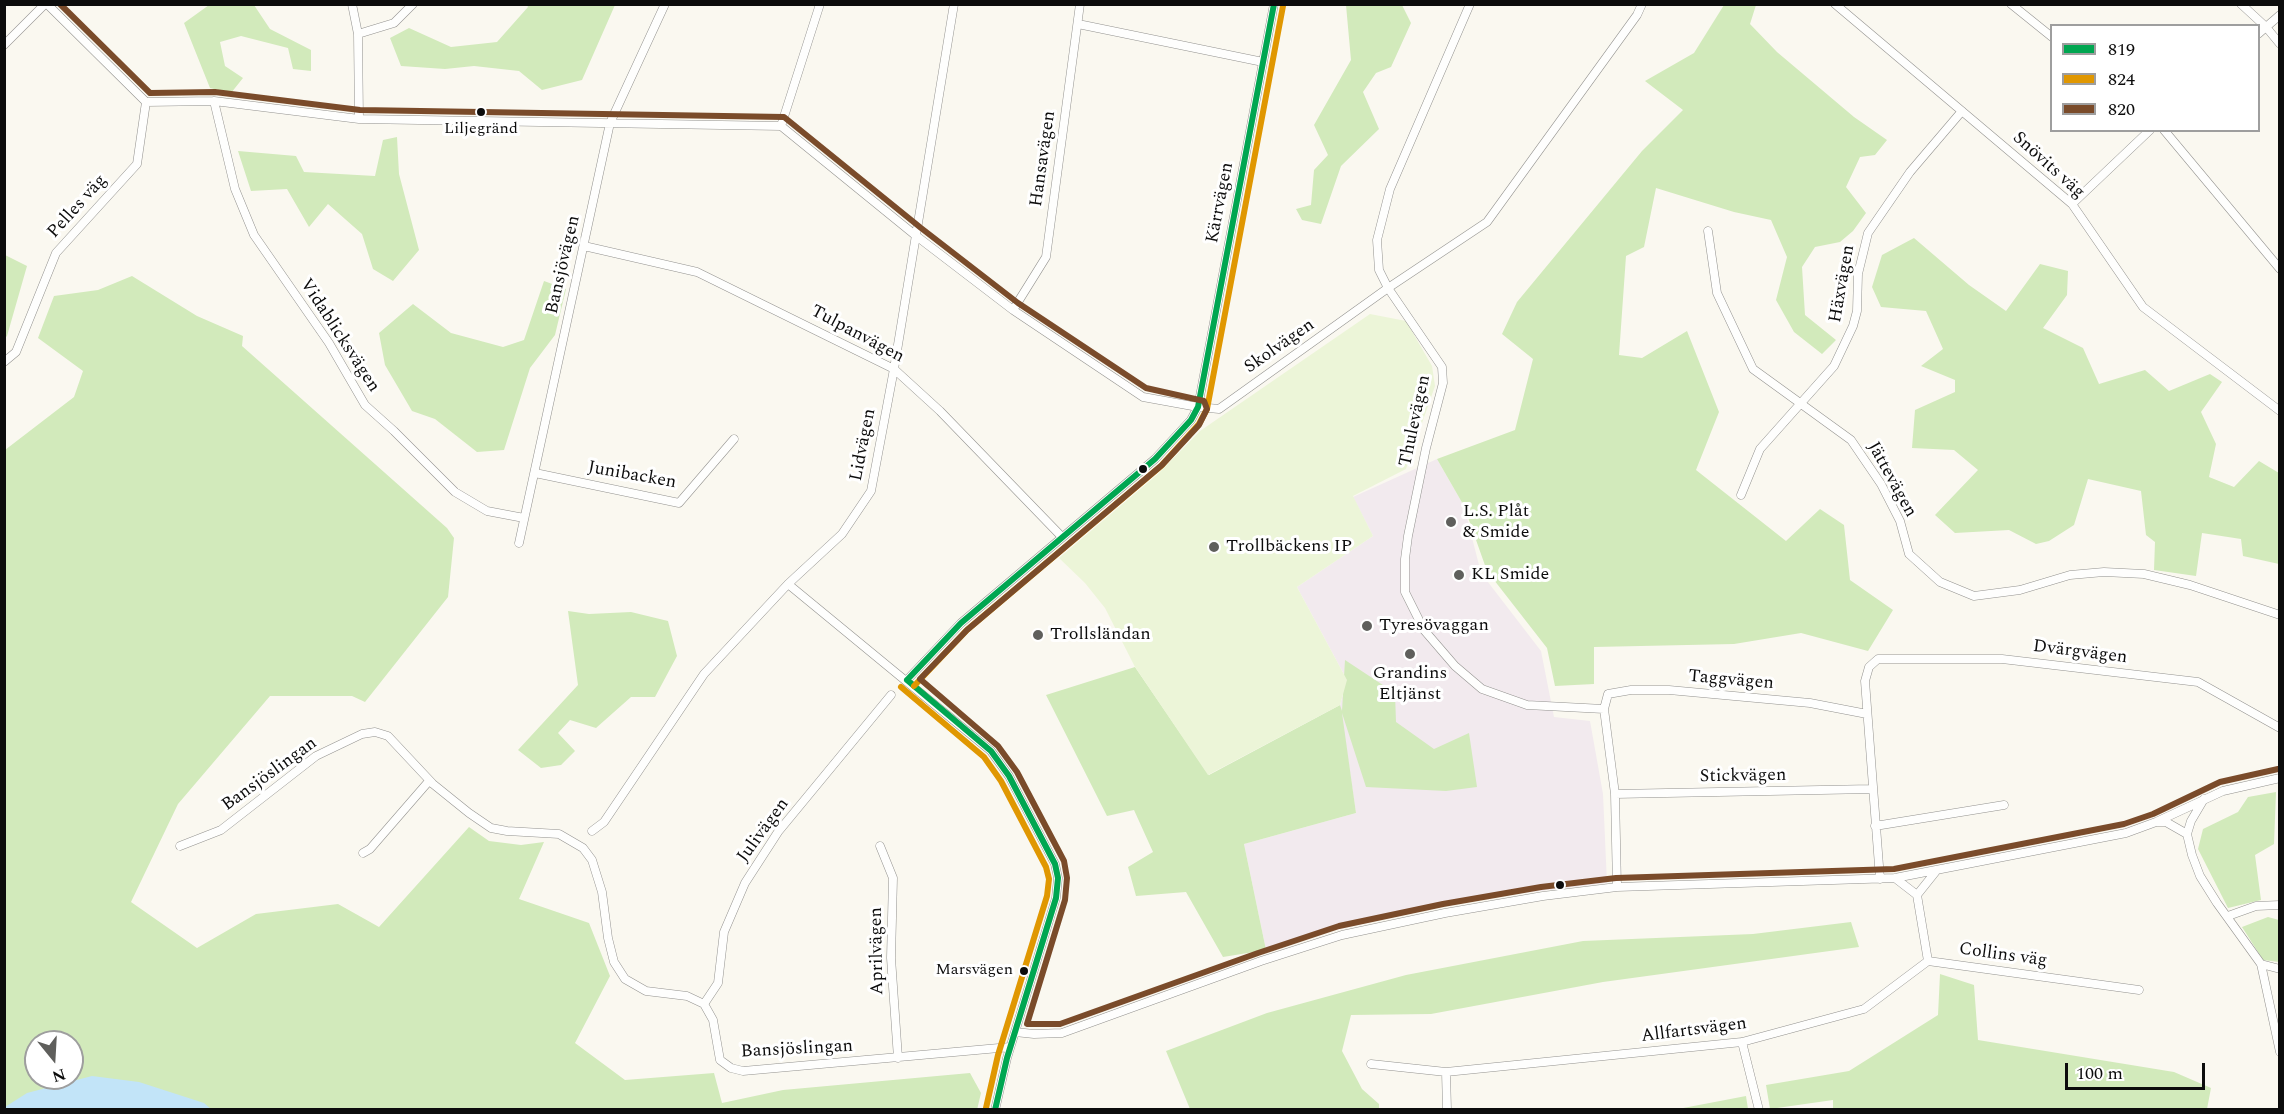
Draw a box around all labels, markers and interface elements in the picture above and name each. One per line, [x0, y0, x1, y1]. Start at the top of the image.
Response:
legend [2050, 24, 2260, 132]
text: 819 [2108, 36, 2135, 63]
text: 824 [2108, 66, 2135, 93]
text: 820 [2108, 96, 2135, 123]
marker: Liljegränd [475, 106, 487, 118]
street label: Hansavägen [1027, 110, 1061, 208]
place label: Liljegränd [444, 120, 518, 140]
street label: Snövits väg [2007, 128, 2089, 204]
street label: Kärrvägen [1203, 161, 1239, 245]
street label: Pelles väg [44, 171, 112, 243]
street label: Bansjövägen [542, 214, 586, 316]
street label: Häxvägen [1826, 244, 1860, 324]
street label: Vidablicksvägen [294, 275, 384, 397]
street label: Tulpanvägen [806, 301, 908, 369]
street label: Skolvägen [1241, 315, 1319, 379]
street label: Thulevägen [1396, 373, 1436, 469]
street label: Lidvägen [846, 407, 882, 483]
street label: Jättevägen [1861, 438, 1921, 522]
street label: Junibacken [586, 458, 678, 494]
unlabelled marker [1137, 463, 1149, 475]
place label: L.S. Plåt & Smide [1463, 501, 1529, 544]
marker: L.S. Plåt & Smide [1444, 515, 1458, 529]
place label: Trollbäckens IP [1226, 536, 1352, 558]
marker: Trollbäckens IP [1207, 540, 1221, 554]
place label: KL Smide [1471, 564, 1549, 586]
marker: KL Smide [1452, 568, 1466, 582]
place label: Tyresövaggan [1379, 615, 1489, 637]
marker: Tyresövaggan [1360, 619, 1374, 633]
place label: Trollsländan [1050, 624, 1151, 646]
marker: Trollsländan [1031, 628, 1045, 642]
street label: Dvärgvägen [2032, 636, 2128, 670]
marker: Grandins Eltjänst [1403, 647, 1417, 661]
place label: Grandins Eltjänst [1373, 663, 1447, 706]
street label: Taggvägen [1687, 667, 1775, 695]
street label: Bansjöslingan [218, 733, 322, 817]
street label: Stickvägen [1700, 765, 1786, 789]
street label: Julivägen [733, 795, 795, 867]
unlabelled marker [1554, 879, 1566, 891]
street label: Aprilvägen [866, 907, 890, 995]
street label: Collins väg [1957, 939, 2049, 973]
place label: Marsvägen [936, 961, 1013, 981]
marker: Marsvägen [1018, 965, 1030, 977]
street label: Allfartsvägen [1640, 1014, 1748, 1048]
north arrow [24, 1030, 84, 1090]
street label: Bansjöslingan [740, 1036, 854, 1064]
scale bar [2068, 1051, 2208, 1089]
text: 100 m [2076, 1060, 2123, 1087]
text: N [49, 1062, 69, 1089]

